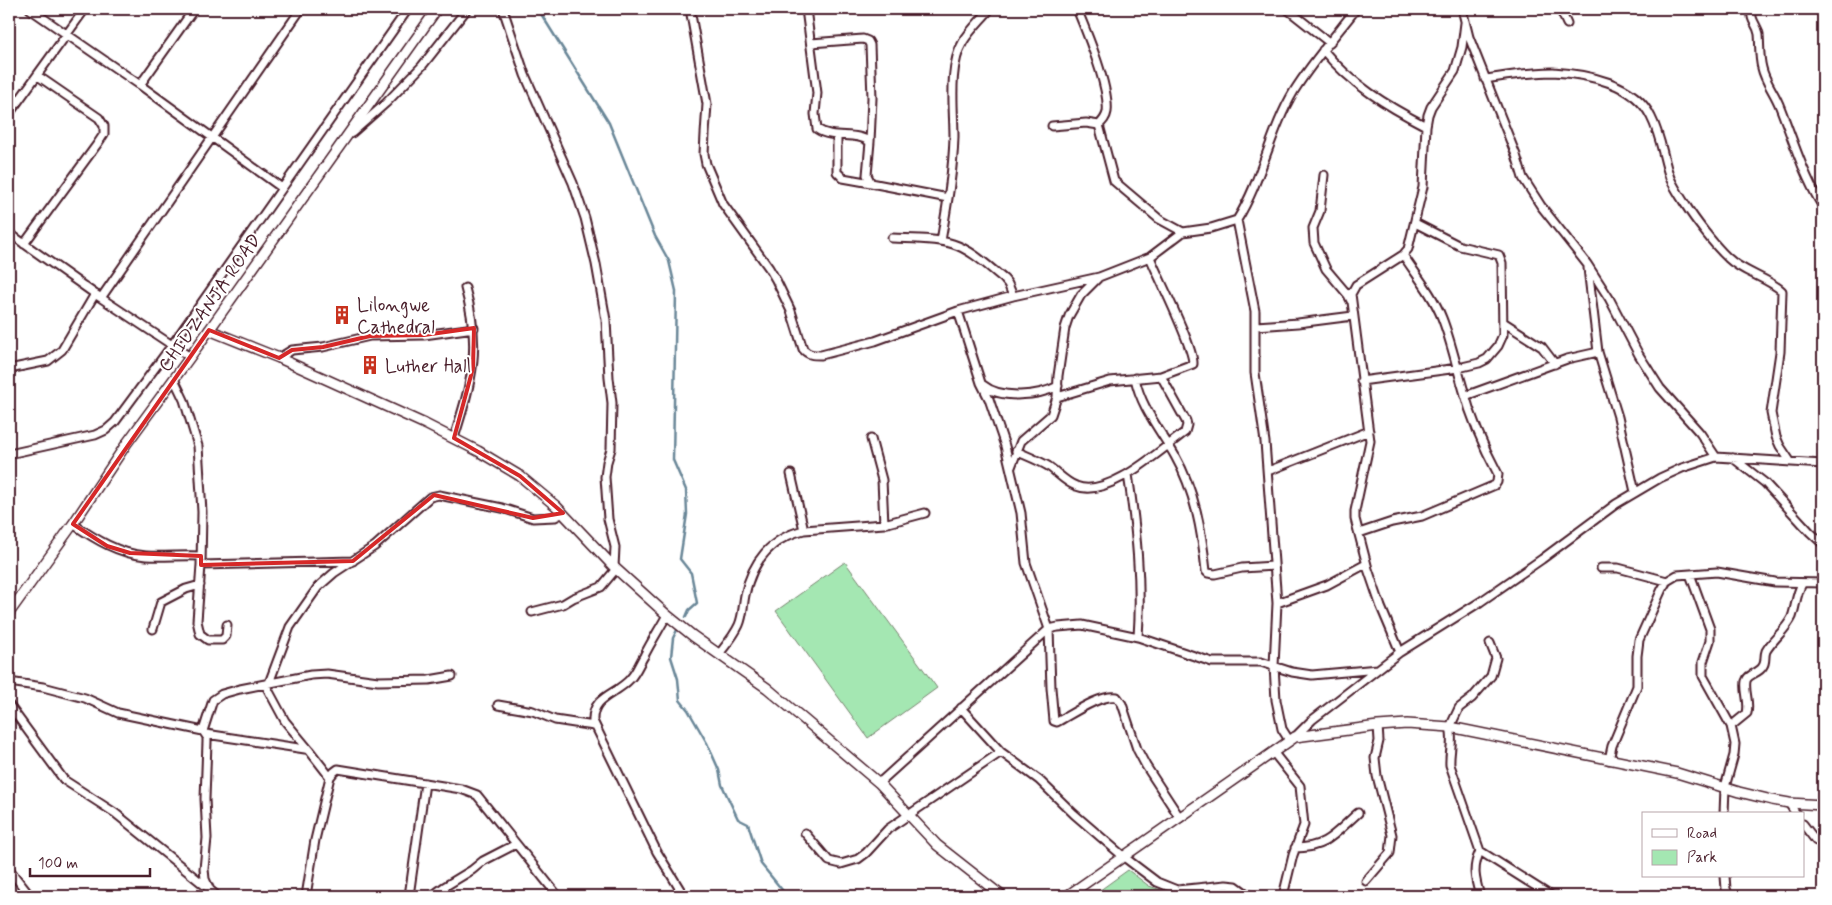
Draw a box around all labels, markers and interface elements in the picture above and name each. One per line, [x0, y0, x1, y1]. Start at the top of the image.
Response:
street label: CHIDZANJA ROAD [153, 229, 267, 377]
place label: Lilongwe Cathedral [357, 293, 435, 340]
building icon: Lilongwe Cathedral [331, 304, 353, 326]
building icon: Luther Hall [359, 354, 381, 376]
place label: Luther Hall [385, 354, 471, 379]
legend [1642, 812, 1804, 878]
text: Road [1687, 824, 1717, 844]
scale bar [30, 845, 150, 877]
text: Park [1687, 848, 1717, 868]
text: 100 m [38, 854, 78, 874]

